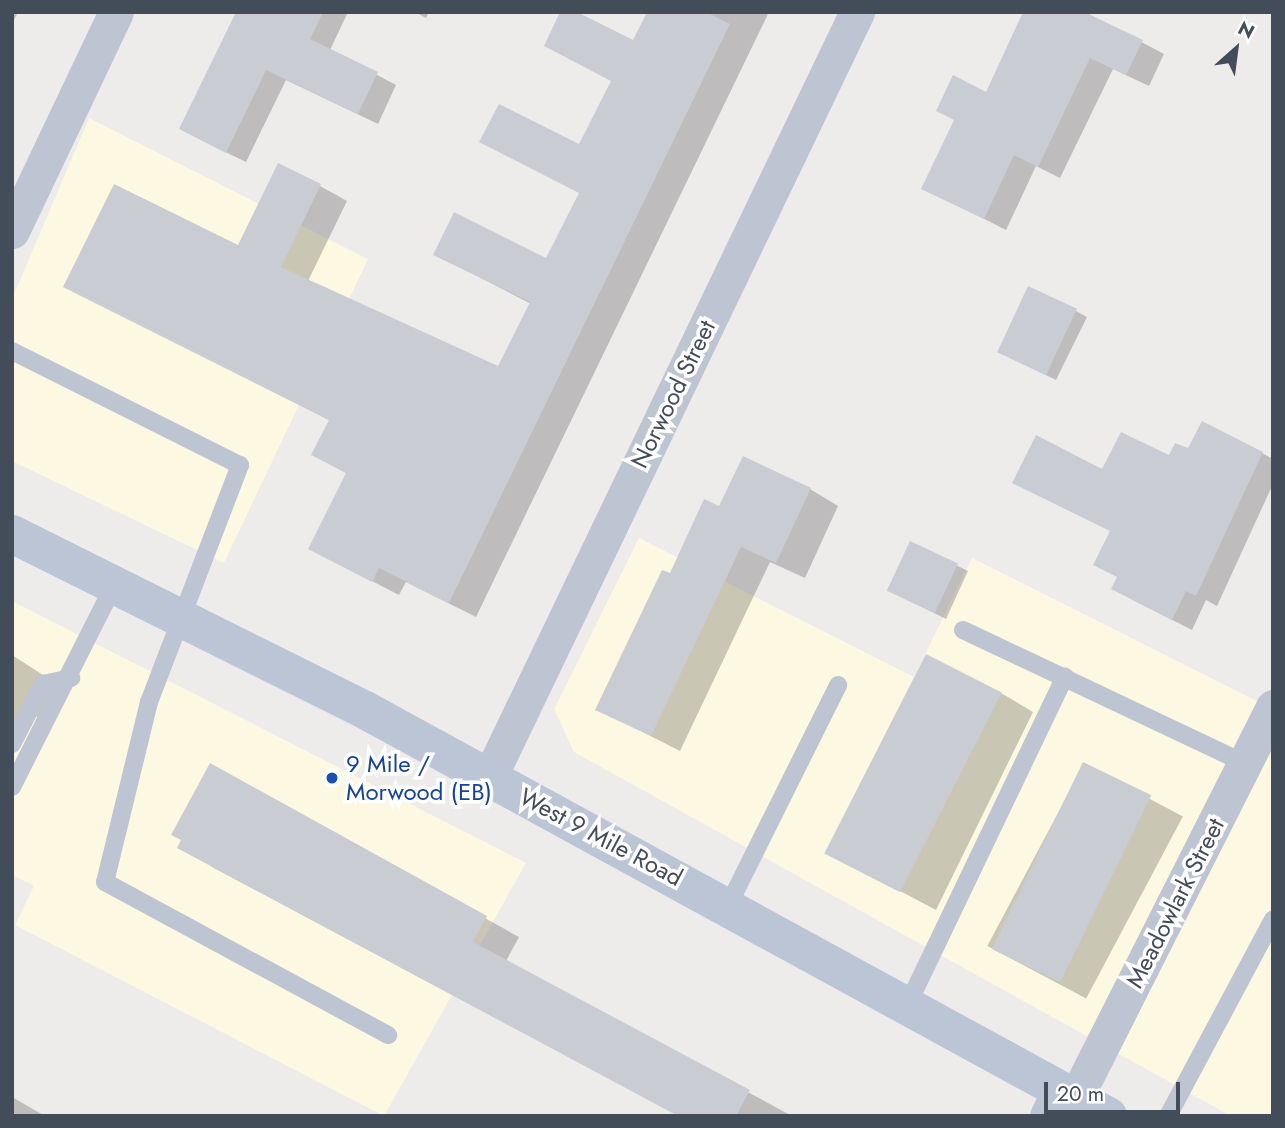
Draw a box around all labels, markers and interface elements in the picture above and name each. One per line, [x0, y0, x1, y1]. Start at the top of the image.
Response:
north arrow [1201, 14, 1271, 84]
text: N [1233, 15, 1259, 45]
street label: Norwood Street [625, 315, 721, 473]
place label: 9 Mile / Morwood (EB) [346, 750, 492, 806]
marker: 9 Mile / Morwood (EB) [324, 770, 340, 786]
street label: West 9 Mile Road [515, 782, 687, 892]
street label: Meadowlark Street [1120, 813, 1230, 993]
scale bar [1047, 1068, 1184, 1112]
text: 20 m [1057, 1079, 1104, 1109]

